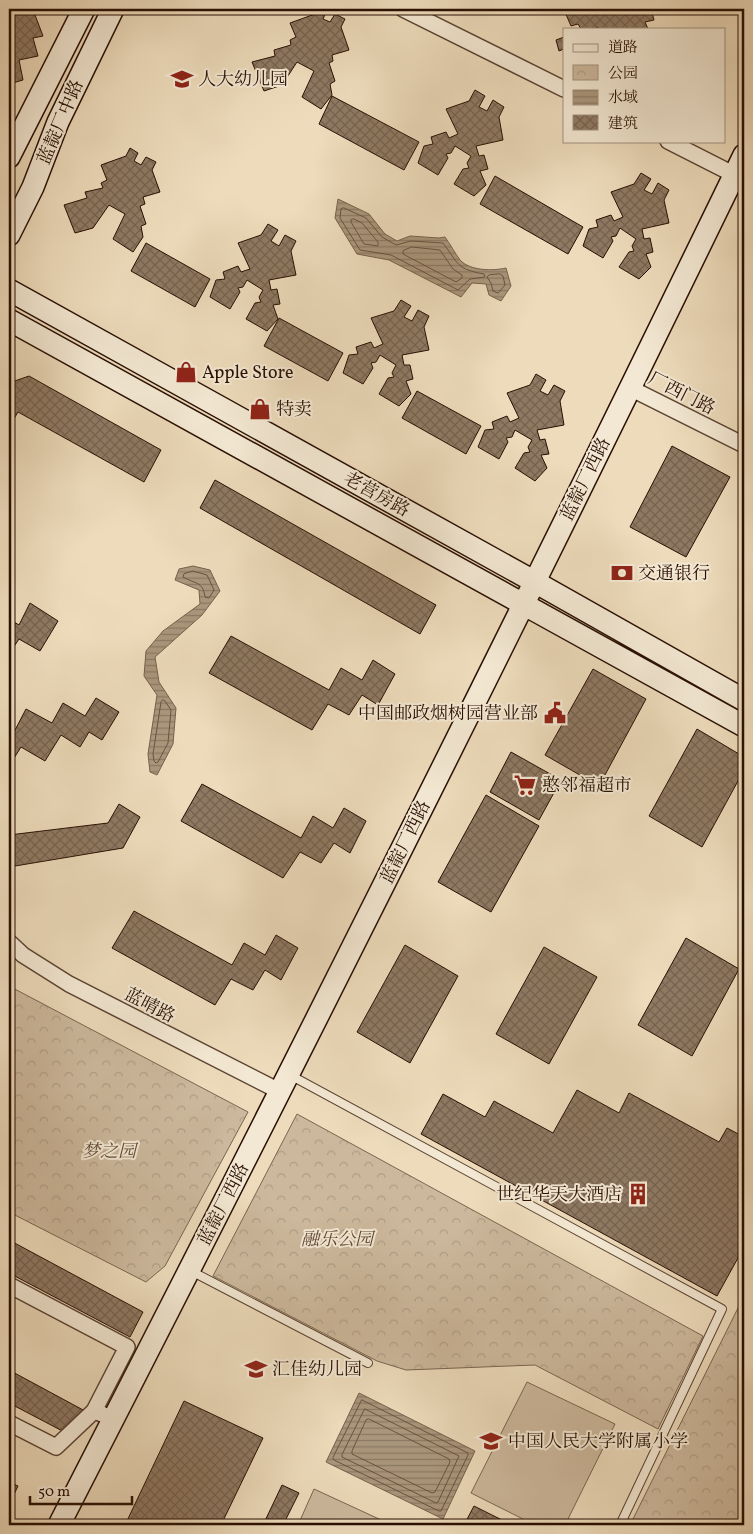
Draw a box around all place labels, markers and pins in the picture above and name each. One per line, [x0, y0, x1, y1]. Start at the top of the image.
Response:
school or university icon: 人大幼儿园 [169, 66, 195, 92]
place label: 人大幼儿园 [198, 68, 288, 93]
shop icon: Apple Store [173, 359, 199, 385]
place label: Apple Store [202, 361, 294, 386]
shop icon: 特卖 [247, 396, 273, 422]
place label: 特卖 [276, 398, 312, 423]
bank icon: 交通银行 [609, 560, 635, 586]
place label: 交通银行 [638, 562, 710, 587]
public building icon: 中国邮政烟树园营业部 [542, 700, 568, 726]
place label: 中国邮政烟树园营业部 [358, 702, 538, 727]
supermarket icon: 憨邻福超市 [512, 772, 538, 798]
place label: 憨邻福超市 [542, 774, 632, 799]
building icon: 世纪华天大酒店 [625, 1181, 651, 1207]
place label: 世纪华天大酒店 [496, 1183, 622, 1208]
school or university icon: 汇佳幼儿园 [243, 1356, 269, 1382]
place label: 汇佳幼儿园 [272, 1358, 362, 1383]
school or university icon: 中国人民大学附属小学 [478, 1428, 504, 1454]
place label: 中国人民大学附属小学 [508, 1430, 688, 1455]

